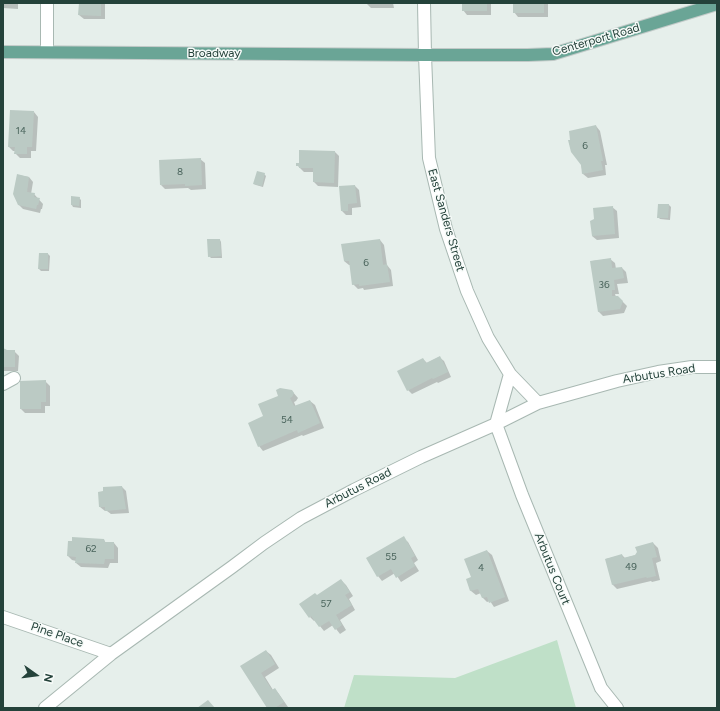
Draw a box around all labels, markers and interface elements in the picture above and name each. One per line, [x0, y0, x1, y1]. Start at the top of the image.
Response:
street label: Centerport Road [551, 21, 641, 59]
street label: Broadway [187, 46, 241, 60]
house number: 14 [16, 125, 26, 137]
house number: 6 [582, 140, 588, 152]
house number: 8 [177, 166, 183, 178]
street label: East Sanders Street [424, 167, 468, 273]
house number: 6 [363, 257, 369, 269]
house number: 36 [598, 279, 610, 291]
street label: Arbutus Road [622, 361, 696, 387]
house number: 54 [281, 414, 293, 426]
street label: Arbutus Road [322, 465, 394, 511]
street label: Arbutus Court [531, 531, 573, 607]
house number: 62 [85, 543, 97, 555]
house number: 55 [385, 551, 397, 563]
house number: 49 [625, 561, 637, 573]
house number: 4 [478, 562, 484, 574]
house number: 57 [320, 598, 332, 610]
street label: Pine Place [29, 619, 85, 651]
north arrow [16, 655, 56, 695]
text: N [41, 672, 55, 684]

